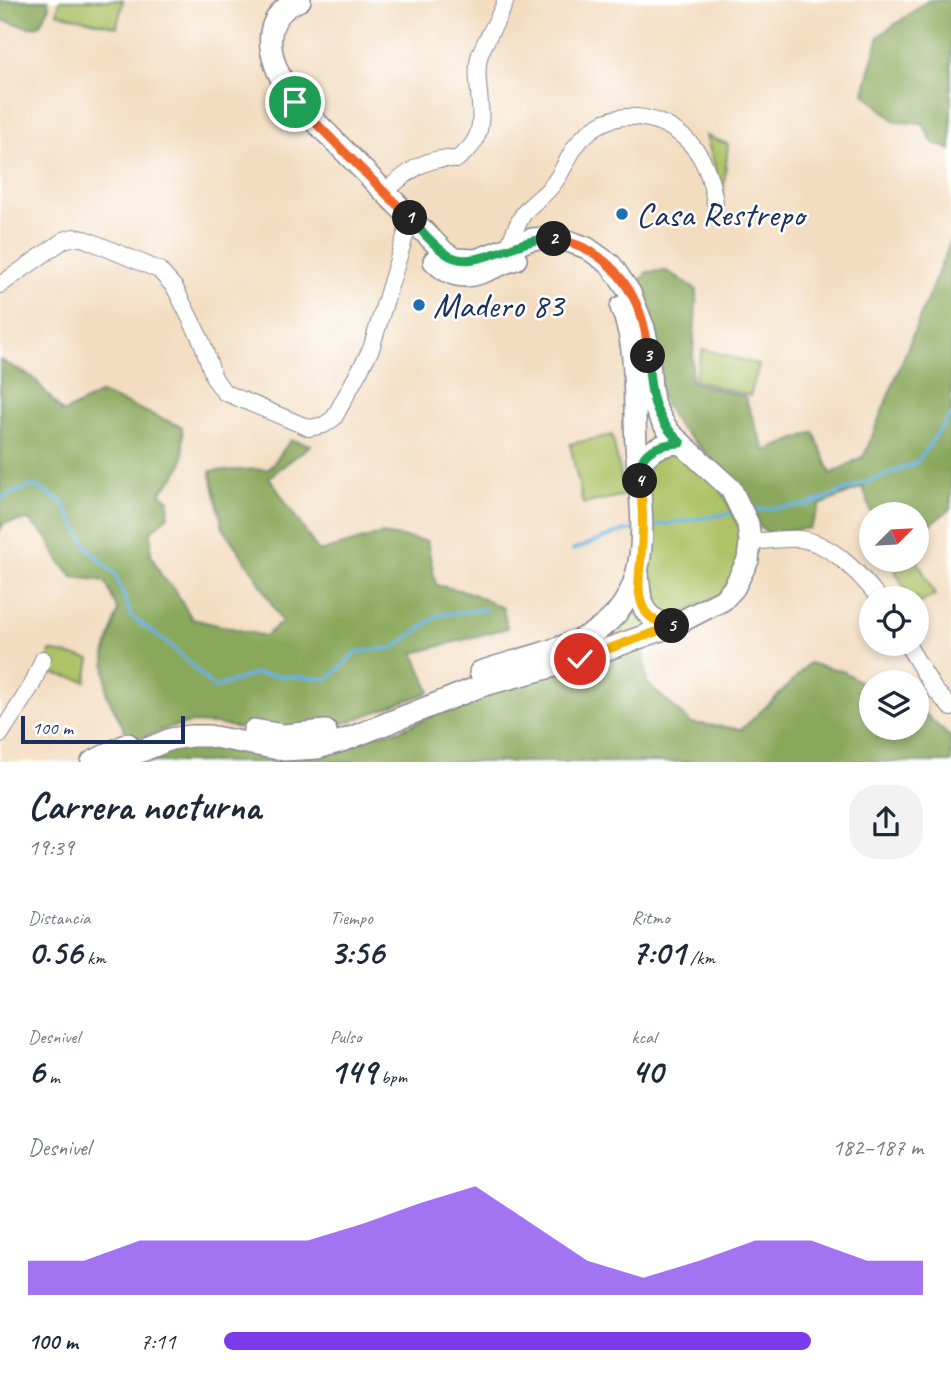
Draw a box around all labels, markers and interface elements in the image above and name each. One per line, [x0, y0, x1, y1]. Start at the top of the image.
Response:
pin [265, 72, 325, 132]
icon: arrive [276, 83, 314, 121]
place label: Casa Restrepo [636, 192, 808, 237]
pin: 1 [392, 200, 428, 235]
text: 1 [405, 205, 414, 229]
marker: Casa Restrepo [614, 206, 630, 222]
pin: 2 [536, 222, 572, 256]
text: 2 [549, 226, 558, 250]
place label: Madero 83 [433, 283, 566, 328]
marker: Madero 83 [411, 297, 427, 313]
pin: 3 [630, 338, 666, 374]
text: 3 [643, 343, 652, 367]
pin: 4 [622, 463, 658, 498]
text: 4 [635, 468, 644, 492]
north arrow [859, 502, 929, 572]
map controls [859, 502, 929, 740]
button: locate [859, 586, 929, 656]
pin: 5 [654, 608, 690, 644]
text: 5 [667, 613, 676, 637]
pin [550, 629, 610, 689]
icon: check [561, 640, 599, 678]
button: layers [859, 670, 929, 740]
scale bar [21, 712, 186, 744]
text: 100 m [32, 716, 73, 740]
text: Carrera nocturna [28, 783, 261, 830]
button: share [849, 785, 923, 859]
text: 19:39 [28, 833, 74, 862]
text: Distancia [28, 906, 90, 930]
text: Tiempo [330, 906, 373, 930]
text: Ritmo [631, 906, 670, 930]
text: 0.56 [28, 930, 82, 975]
text: 3:56 [330, 930, 384, 975]
text: 7:01 [631, 930, 685, 975]
text: km [82, 946, 106, 970]
text: /km [685, 946, 715, 970]
text: Desnivel [28, 1025, 80, 1049]
text: Pulso [330, 1025, 362, 1049]
text: kcal [631, 1025, 656, 1049]
text: 6 [28, 1049, 45, 1094]
text: 149 [330, 1049, 377, 1094]
text: 40 [631, 1049, 663, 1094]
text: m [45, 1065, 60, 1089]
text: bpm [377, 1065, 407, 1089]
text: Desnivel [28, 1133, 90, 1162]
text: 182–187 m [832, 1133, 923, 1162]
text: 100 m [28, 1327, 78, 1356]
text: 7:11 [140, 1327, 176, 1356]

